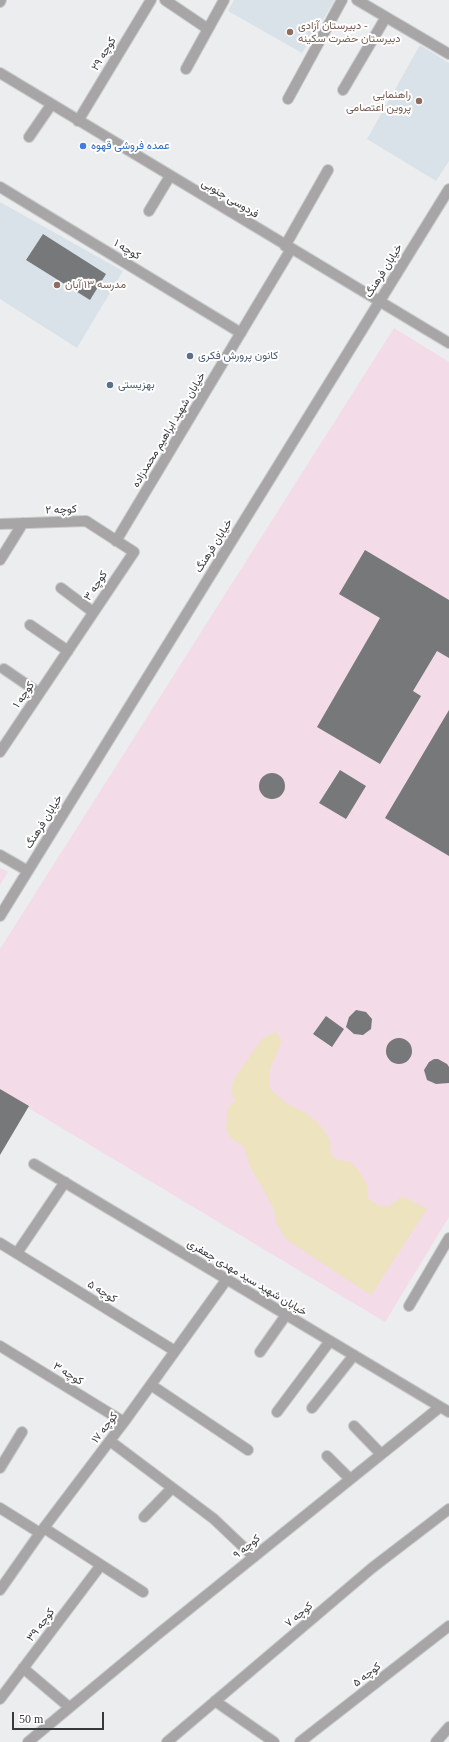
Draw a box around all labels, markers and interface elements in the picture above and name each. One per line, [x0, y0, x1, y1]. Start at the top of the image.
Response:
place label: دبیرستان آزادی - دبیرستان حضرت سکینه [298, 19, 401, 45]
marker: دبیرستان آزادی - دبیرستان حضرت سکینه [285, 27, 295, 37]
street label: کوچه ۲۹ [89, 35, 119, 73]
place label: راهنمایی پروین اعتصامی [346, 88, 411, 114]
marker: راهنمایی پروین اعتصامی [414, 96, 424, 106]
place label: عمده فروشی قهوه [91, 139, 170, 153]
marker: عمده فروشی قهوه [78, 141, 88, 151]
street label: فردوسی جنوبی [199, 177, 261, 221]
street label: کوچه ۱ [111, 237, 143, 263]
street label: خیابان فرهنگ [362, 242, 406, 300]
place label: مدرسه ۱۳ آبان [65, 278, 126, 292]
marker: مدرسه ۱۳ آبان [52, 280, 62, 290]
place label: کانون پرورش فکری [198, 349, 278, 363]
marker: کانون پرورش فکری [185, 351, 195, 361]
street label: خیابان شهید ابراهیم محمدزاده [129, 370, 209, 490]
place label: بهزیستی [118, 378, 155, 392]
marker: بهزیستی [105, 380, 115, 390]
street label: کوچه ۲ [45, 503, 77, 517]
street label: خیابان فرهنگ [192, 517, 236, 575]
street label: کوچه ۳ [81, 569, 111, 603]
street label: کوچه ۱ [10, 679, 38, 711]
street label: خیابان فرهنگ [22, 793, 66, 851]
street label: خیابان شهید سید مهدی جعفری [185, 1237, 309, 1319]
street label: کوچه ۵ [85, 1278, 119, 1306]
street label: کوچه ۳ [51, 1360, 85, 1388]
street label: کوچه ۱۷ [89, 1410, 121, 1446]
street label: کوچه ۹ [231, 1532, 263, 1562]
street label: کوچه ۷ [282, 1600, 316, 1630]
street label: کوچه ۳۹ [24, 1606, 58, 1644]
street label: کوچه ۵ [350, 1660, 384, 1690]
scale bar [14, 1704, 106, 1730]
text: 50 m [19, 1712, 43, 1726]

